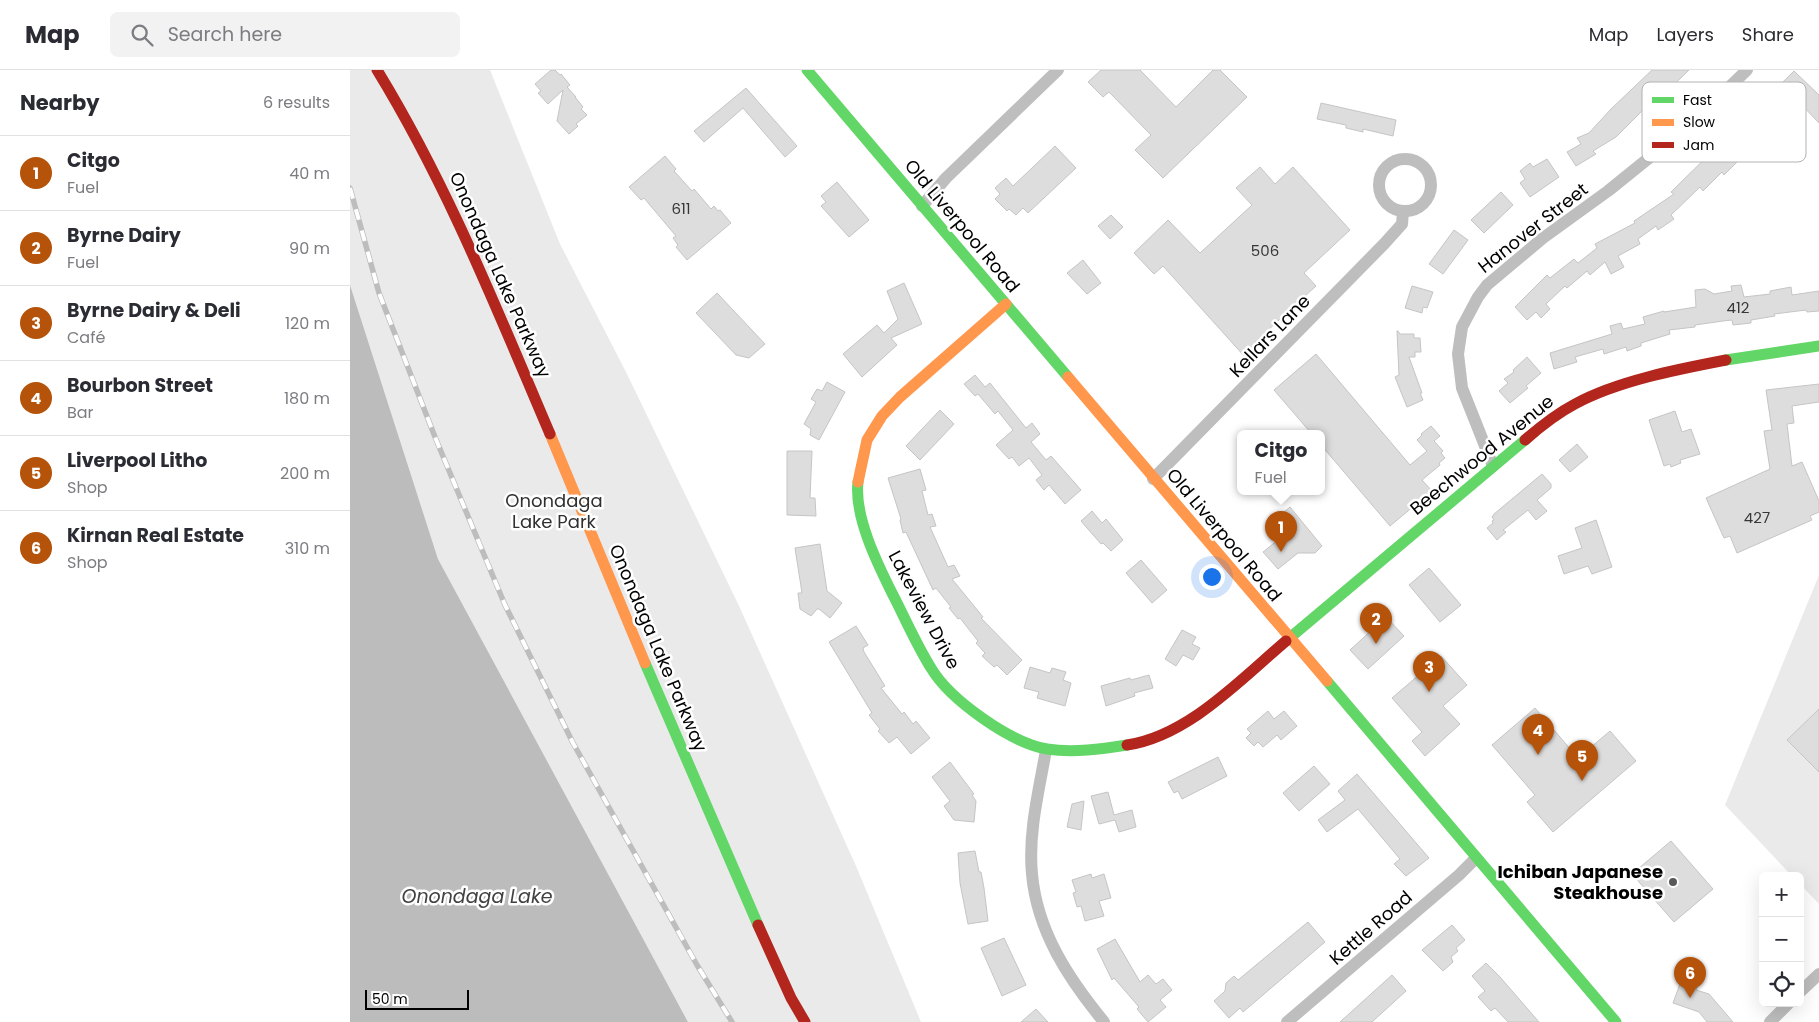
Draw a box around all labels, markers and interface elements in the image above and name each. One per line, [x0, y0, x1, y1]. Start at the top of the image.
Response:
search box [110, 12, 460, 57]
text: Map [25, 18, 80, 51]
icon: search [128, 21, 156, 49]
text: Search here [168, 21, 282, 48]
text: Map [1589, 22, 1629, 47]
text: Layers [1657, 22, 1714, 47]
text: Share [1742, 22, 1794, 47]
legend [1642, 82, 1806, 162]
text: Nearby [20, 88, 100, 117]
text: Fast [1683, 90, 1712, 110]
text: 6 results [263, 91, 330, 114]
text: Slow [1683, 112, 1716, 132]
text: Jam [1683, 135, 1714, 155]
text: Citgo [67, 147, 120, 174]
street label: Old Liverpool Road [899, 154, 1026, 298]
text: 1 [33, 162, 39, 185]
text: 40 m [289, 162, 330, 185]
street label: Onondaga Lake Parkway [444, 168, 557, 382]
text: Fuel [67, 176, 99, 199]
street label: Hanover Street [1473, 177, 1593, 278]
house number: 611 [671, 198, 691, 219]
text: Byrne Dairy [67, 222, 181, 249]
text: 2 [31, 237, 41, 260]
text: 90 m [289, 237, 330, 260]
house number: 506 [1251, 240, 1279, 261]
text: Fuel [67, 251, 99, 274]
street label: Kellars Lane [1224, 289, 1316, 383]
text: Byrne Dairy & Deli [67, 297, 241, 324]
house number: 412 [1727, 297, 1749, 318]
text: 3 [31, 312, 41, 335]
text: 120 m [285, 312, 330, 335]
text: Café [67, 326, 105, 349]
text: Bourbon Street [67, 372, 213, 399]
text: 4 [31, 387, 41, 410]
text: 180 m [284, 387, 330, 410]
street label: Beechwood Avenue [1405, 389, 1559, 520]
text: Bar [67, 401, 94, 424]
popup [1237, 430, 1325, 495]
text: Citgo [1255, 437, 1307, 464]
text: Liverpool Litho [67, 447, 207, 474]
text: 5 [31, 462, 41, 485]
text: 200 m [280, 462, 330, 485]
street label: Old Liverpool Road [1161, 463, 1288, 607]
text: Fuel [1255, 466, 1287, 489]
text: Shop [67, 476, 108, 499]
park label: Onondaga Lake Park [505, 488, 603, 534]
house number: 427 [1744, 507, 1770, 528]
pin: 1 [1265, 511, 1297, 552]
text: Kirnan Real Estate [67, 522, 244, 549]
text: 6 [31, 537, 41, 560]
text: 310 m [285, 537, 330, 560]
street label: Onondaga Lake Parkway [603, 540, 714, 755]
street label: Lakeview Drive [883, 546, 966, 673]
text: Shop [67, 551, 108, 574]
your location [1199, 564, 1225, 590]
pin: 2 [1360, 603, 1392, 644]
pin: 3 [1413, 651, 1445, 692]
pin: 4 [1522, 714, 1554, 755]
pin: 5 [1566, 740, 1598, 781]
place label: Ichiban Japanese Steakhouse [1498, 859, 1663, 905]
map controls [1759, 872, 1804, 1007]
button: + [1759, 872, 1804, 917]
marker: Ichiban Japanese Steakhouse [1667, 876, 1679, 888]
water label: Onondaga Lake [401, 883, 553, 910]
street label: Kettle Road [1324, 885, 1417, 971]
button: − [1759, 917, 1804, 962]
pin: 6 [1674, 957, 1706, 998]
button: locate [1759, 962, 1804, 1007]
scale bar [365, 987, 469, 1010]
text: 50 m [372, 989, 408, 1009]

